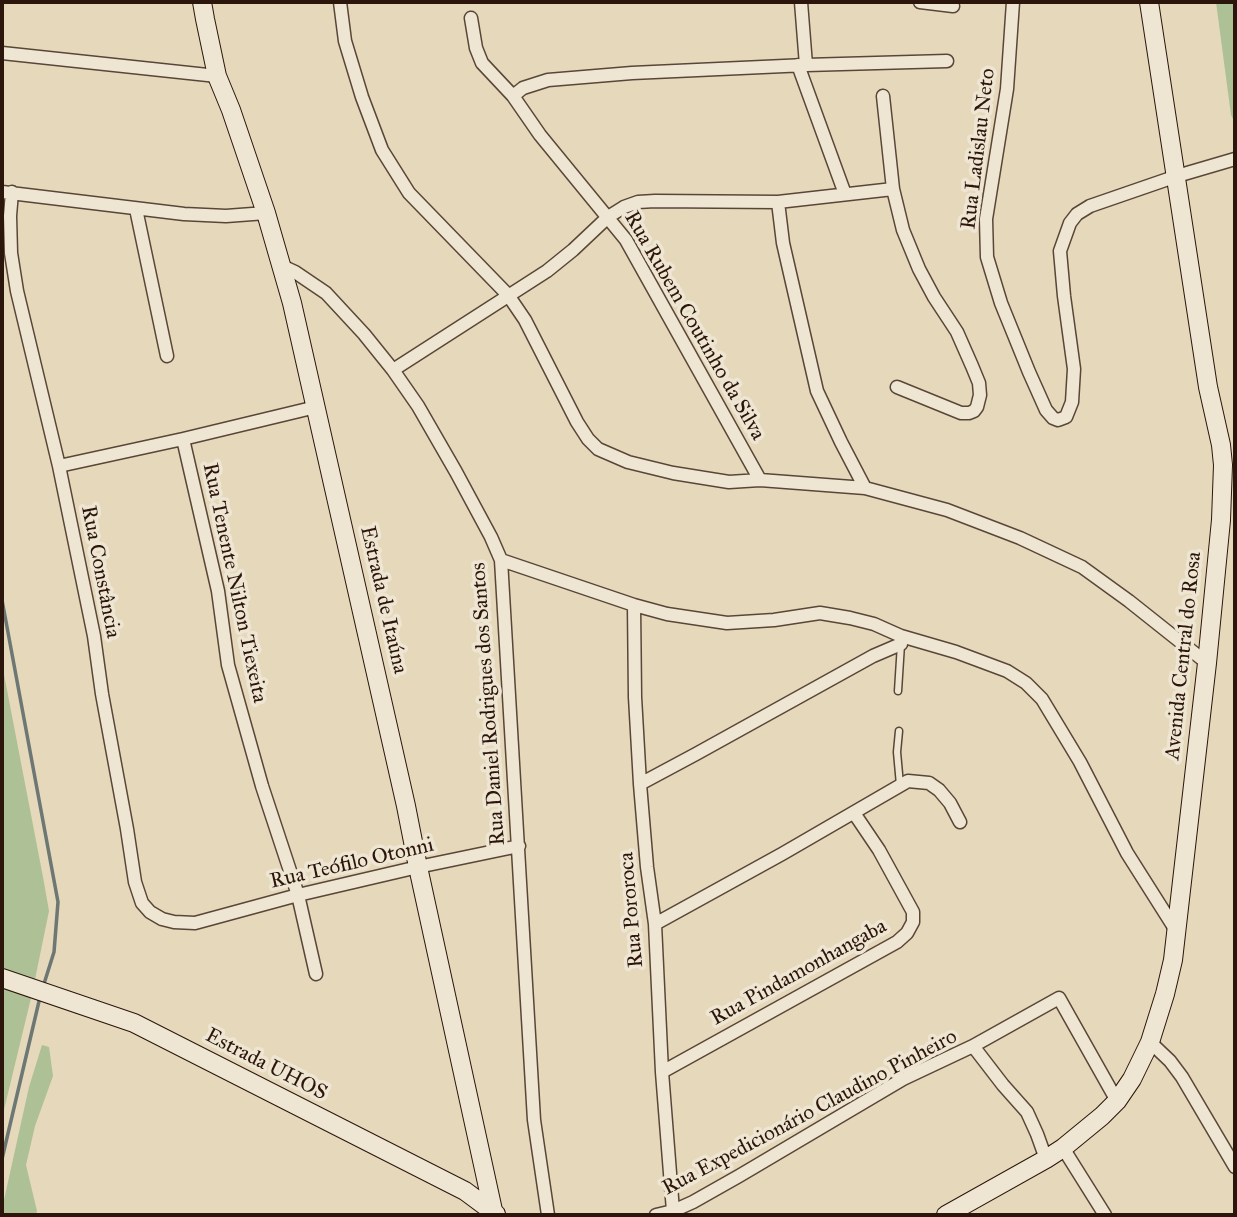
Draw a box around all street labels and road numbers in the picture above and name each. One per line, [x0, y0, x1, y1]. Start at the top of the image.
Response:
street label: Rua Ladislau Neto [957, 67, 1001, 231]
street label: Rua Rubem Coutinho da Silva [618, 207, 770, 445]
street label: Rua Tenente Nilton Tiexeita [196, 461, 272, 705]
street label: Rua Constância [75, 504, 125, 640]
street label: Estrada de Itaúna [354, 524, 412, 676]
street label: Avenida Central do Rosa [1161, 551, 1207, 761]
street label: Rua Daniel Rodrigues dos Santos [467, 562, 511, 846]
street label: Rua Teófilo Otonni [268, 833, 436, 895]
street label: Rua Pororoca [614, 851, 650, 969]
street label: Rua Pindamonhangaba [707, 914, 891, 1032]
street label: Estrada UHOS [201, 1023, 331, 1107]
street label: Rua Expedicionário Claudino Pinheiro [658, 1024, 962, 1202]

